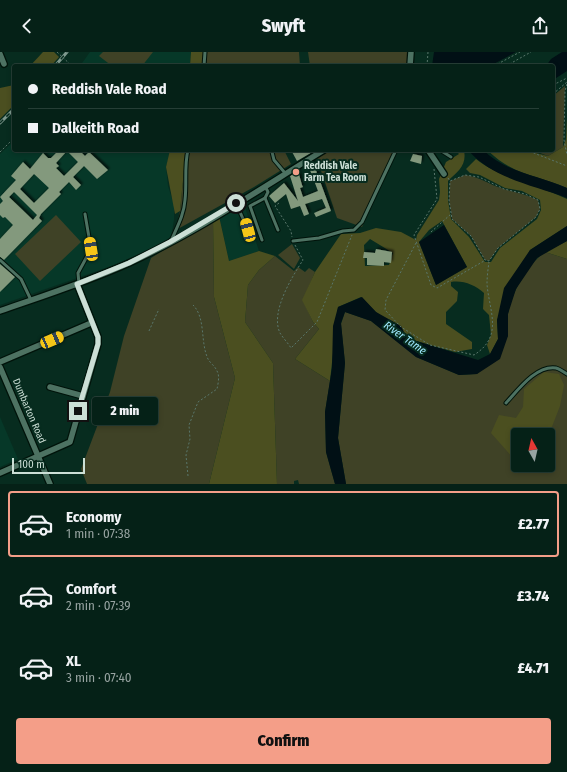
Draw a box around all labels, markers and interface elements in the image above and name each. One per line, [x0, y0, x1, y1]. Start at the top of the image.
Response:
icon: back [16, 15, 38, 37]
text: Swyft [262, 15, 305, 37]
icon: share [529, 15, 551, 37]
text: Reddish Vale Road [52, 80, 167, 98]
text: Dalkeith Road [52, 119, 139, 137]
place label: Reddish Vale Farm Tea Room [304, 160, 367, 184]
marker: Reddish Vale Farm Tea Room [291, 167, 301, 177]
route start [227, 194, 245, 212]
car [239, 217, 257, 243]
car [83, 236, 99, 262]
water label: River Tame [381, 319, 429, 357]
car [39, 330, 65, 350]
street label: Dumbarton Road [10, 377, 48, 445]
callout: 2 min [92, 397, 158, 425]
route end [69, 402, 87, 420]
text: 2 min [111, 403, 139, 418]
north arrow [511, 428, 555, 472]
map controls [511, 428, 555, 472]
scale bar [12, 456, 85, 475]
text: 100 m [18, 458, 45, 471]
icon: car [18, 506, 54, 542]
text: Economy [66, 508, 121, 526]
text: £2.77 [518, 515, 549, 533]
text: 1 min · 07:38 [66, 526, 130, 541]
icon: car [18, 578, 54, 614]
text: Comfort [66, 580, 117, 598]
text: £3.74 [517, 587, 549, 605]
text: 2 min · 07:39 [66, 598, 131, 613]
icon: car [18, 650, 54, 686]
text: XL [66, 652, 81, 670]
text: £4.71 [518, 659, 549, 677]
text: 3 min · 07:40 [66, 670, 131, 685]
button: Confirm [16, 718, 551, 764]

